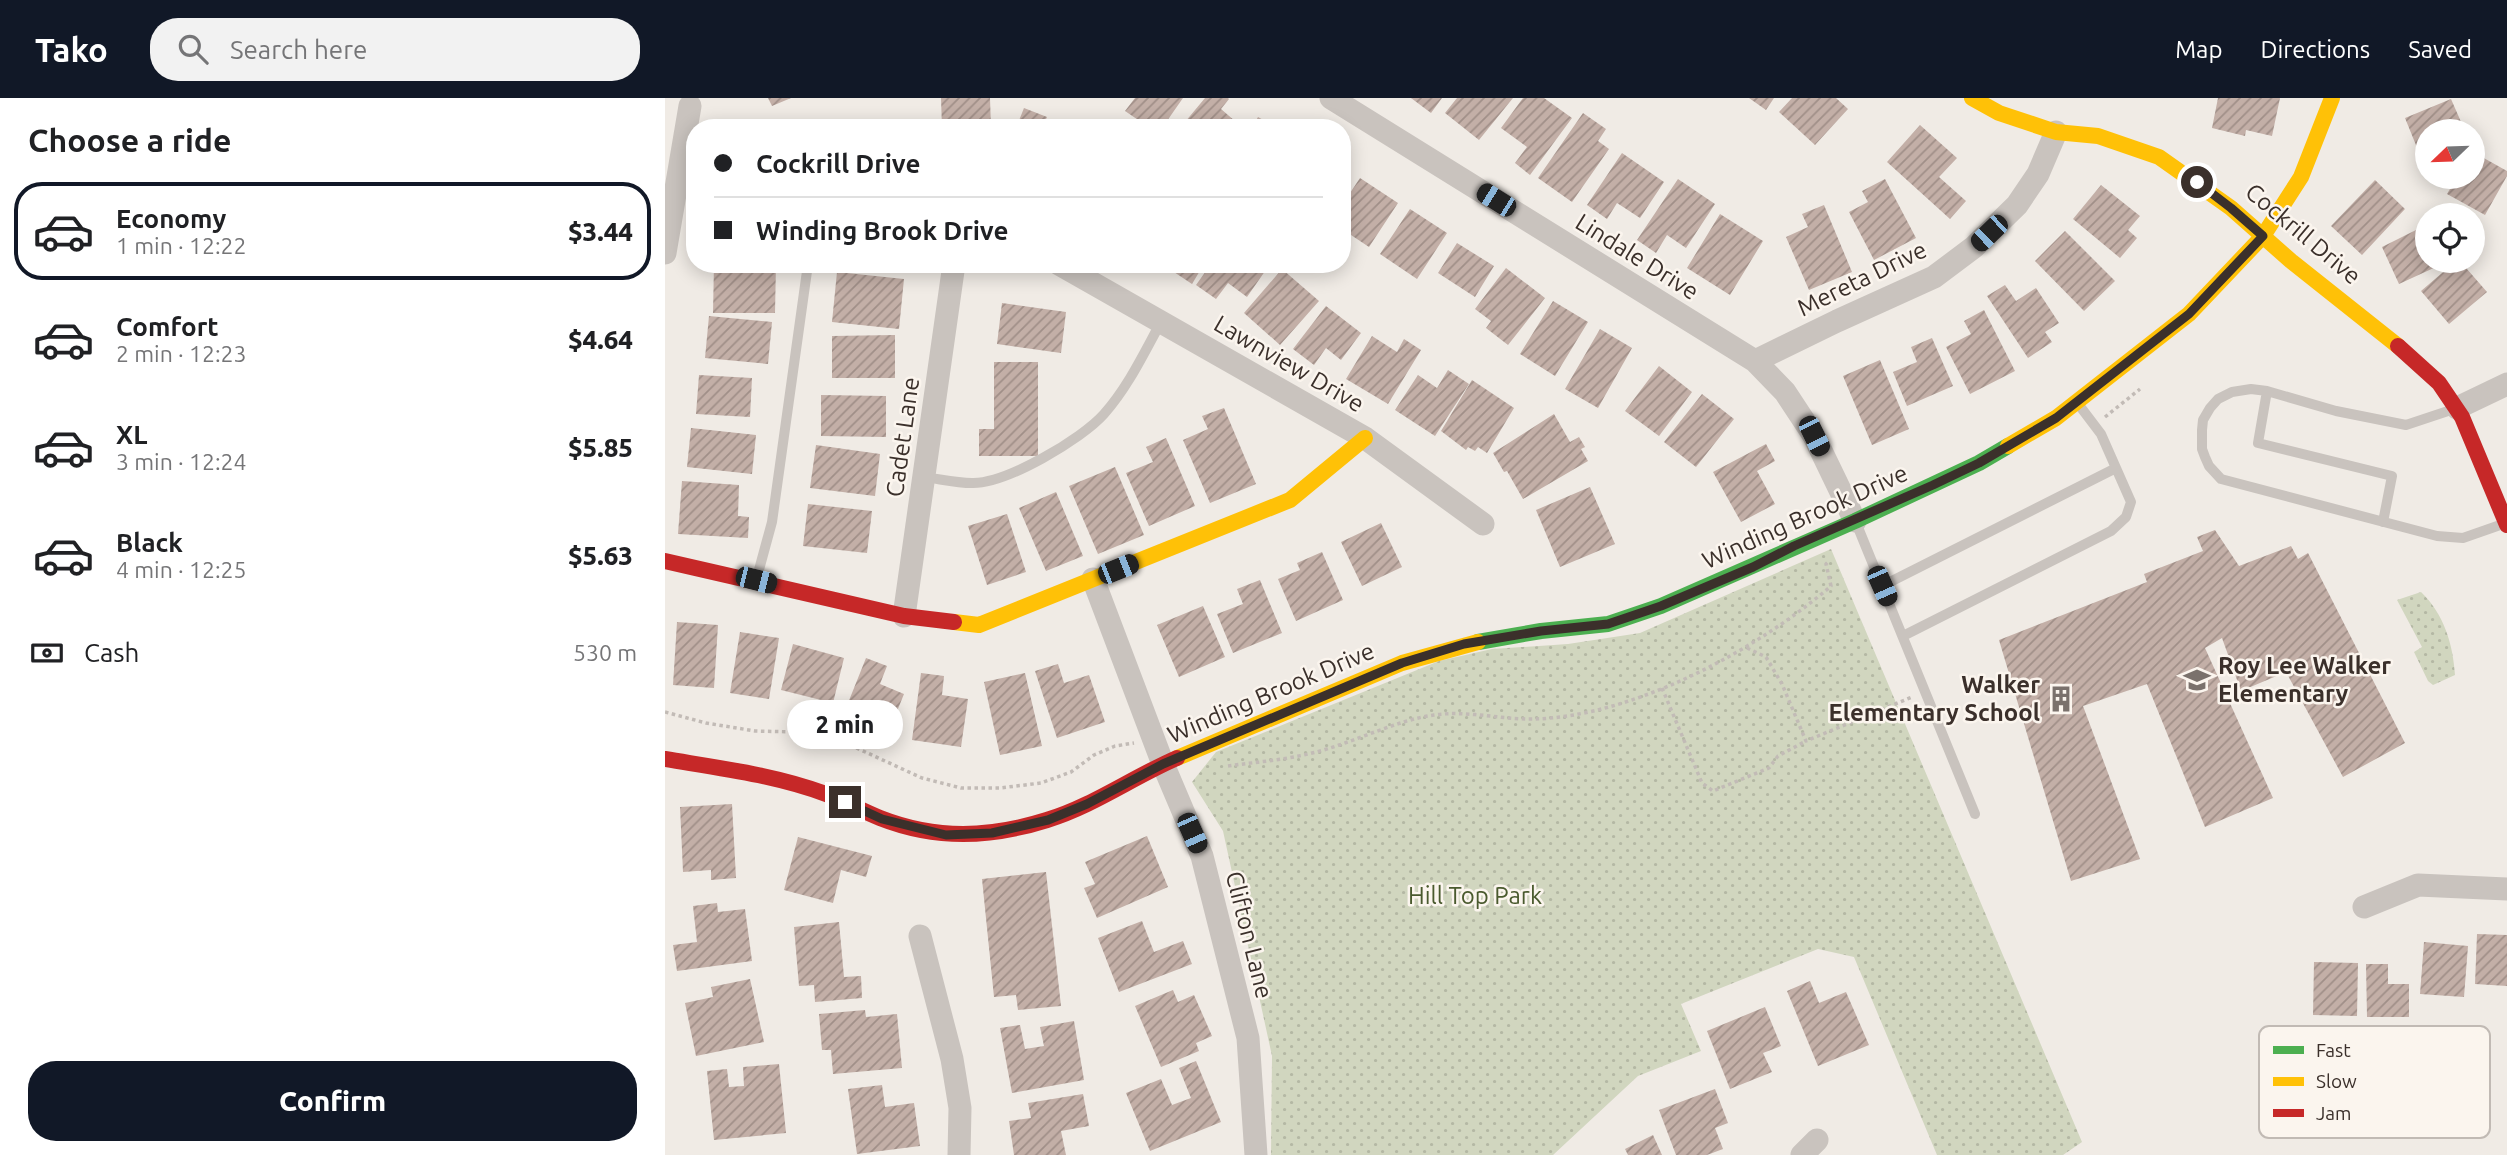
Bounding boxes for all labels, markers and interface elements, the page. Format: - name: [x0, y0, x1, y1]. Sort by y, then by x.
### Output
- search box: [150, 18, 640, 81]
- icon: search: [174, 30, 212, 68]
- text: Tako: [35, 31, 108, 68]
- text: Search here: [230, 35, 367, 64]
- text: Map: [2175, 36, 2222, 63]
- text: Directions: [2260, 36, 2370, 63]
- text: Saved: [2408, 36, 2472, 63]
- north arrow: [2415, 119, 2485, 189]
- map controls: [2415, 119, 2485, 273]
- text: Choose a ride: [28, 122, 231, 158]
- text: Cockrill Drive: [756, 149, 920, 178]
- route start: [2181, 166, 2213, 198]
- street label: Cockrill Drive: [2240, 178, 2366, 290]
- car: [1473, 180, 1520, 220]
- icon: car: [32, 200, 95, 263]
- button: locate: [2415, 203, 2485, 273]
- text: Economy: [116, 204, 226, 233]
- street label: Lindale Drive: [1571, 208, 1704, 305]
- car: [1967, 211, 2012, 255]
- text: Winding Brook Drive: [756, 216, 1008, 245]
- text: $3.44: [568, 217, 633, 246]
- text: 1 min · 12:22: [116, 233, 247, 258]
- street label: Mereta Drive: [1793, 236, 1931, 321]
- icon: car: [32, 308, 95, 371]
- street label: Lawnview Drive: [1210, 310, 1369, 417]
- text: Comfort: [116, 312, 219, 341]
- text: $4.64: [568, 325, 633, 354]
- text: 2 min · 12:23: [116, 341, 247, 366]
- street label: Cadet Lane: [881, 375, 924, 499]
- car: [1796, 413, 1833, 459]
- icon: car: [32, 416, 95, 479]
- text: XL: [116, 420, 147, 449]
- text: $5.85: [568, 433, 633, 462]
- text: 3 min · 12:24: [116, 449, 247, 474]
- street label: Winding Brook Drive: [1698, 459, 1912, 574]
- icon: car: [32, 524, 95, 587]
- text: Black: [116, 528, 183, 557]
- text: $5.63: [568, 541, 633, 570]
- car: [1095, 551, 1142, 587]
- text: 4 min · 12:25: [116, 557, 247, 582]
- car: [1864, 563, 1901, 609]
- car: [734, 565, 779, 595]
- icon: cash: [28, 634, 66, 672]
- street label: Winding Brook Drive: [1163, 637, 1378, 748]
- text: Cash: [84, 638, 139, 667]
- text: 530 m: [573, 640, 637, 665]
- place label: Roy Lee Walker Elementary: [2218, 652, 2391, 707]
- school or university icon: Roy Lee Walker Elementary: [2182, 665, 2212, 695]
- place label: Walker Elementary School: [1828, 671, 2040, 726]
- building icon: Walker Elementary School: [2046, 684, 2076, 714]
- callout: 2 min: [787, 700, 903, 750]
- text: 2 min: [816, 712, 874, 737]
- route end: [829, 786, 861, 818]
- car: [1174, 810, 1211, 856]
- street label: Clifton Lane: [1221, 868, 1278, 1001]
- park label: Hill Top Park: [1408, 882, 1542, 909]
- legend: [2259, 1026, 2490, 1138]
- text: Fast: [2316, 1039, 2351, 1061]
- button: Confirm: [28, 1061, 637, 1141]
- text: Slow: [2316, 1070, 2357, 1092]
- text: Jam: [2316, 1102, 2352, 1124]

